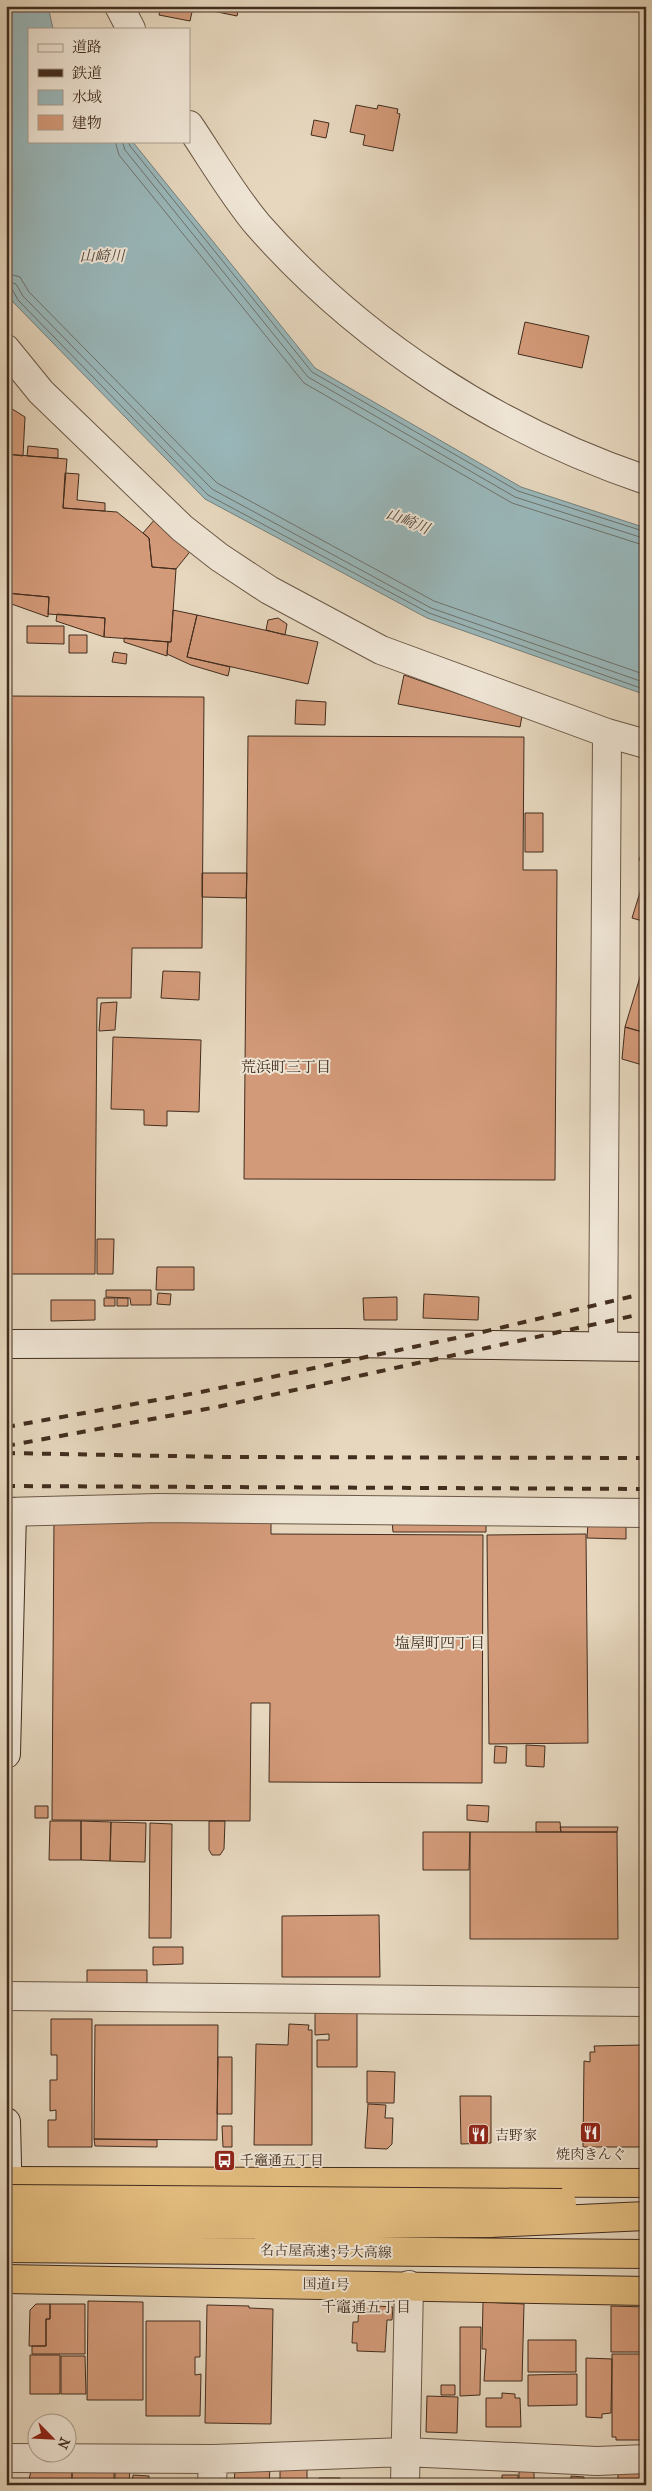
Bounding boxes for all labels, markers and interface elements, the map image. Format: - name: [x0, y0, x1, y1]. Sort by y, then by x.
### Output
- legend: [28, 28, 190, 142]
- text: 道路: [72, 38, 102, 56]
- text: 鉄道: [72, 64, 102, 82]
- text: 水域: [72, 88, 102, 106]
- text: 建物: [72, 114, 102, 132]
- water label: 山崎川: [79, 247, 126, 265]
- water label: 山崎川: [384, 504, 434, 539]
- district label: 荒浜町三丁目: [241, 1058, 331, 1076]
- district label: 塩屋町四丁目: [395, 1634, 485, 1652]
- restaurant icon: 焼肉きんぐ: [579, 2120, 603, 2144]
- restaurant icon: 吉野家: [467, 2123, 491, 2147]
- place label: 吉野家: [495, 2127, 537, 2144]
- place label: 焼肉きんぐ: [556, 2146, 626, 2163]
- bus stop icon: 千竈通五丁目: [212, 2148, 236, 2172]
- place label: 千竈通五丁目: [240, 2152, 324, 2169]
- street label: 名古屋高速3号大高線: [260, 2242, 392, 2261]
- street label: 国道1号: [302, 2276, 350, 2293]
- district label: 千竈通五丁目: [321, 2298, 411, 2316]
- north arrow: [28, 2414, 78, 2464]
- text: N: [53, 2435, 73, 2452]

